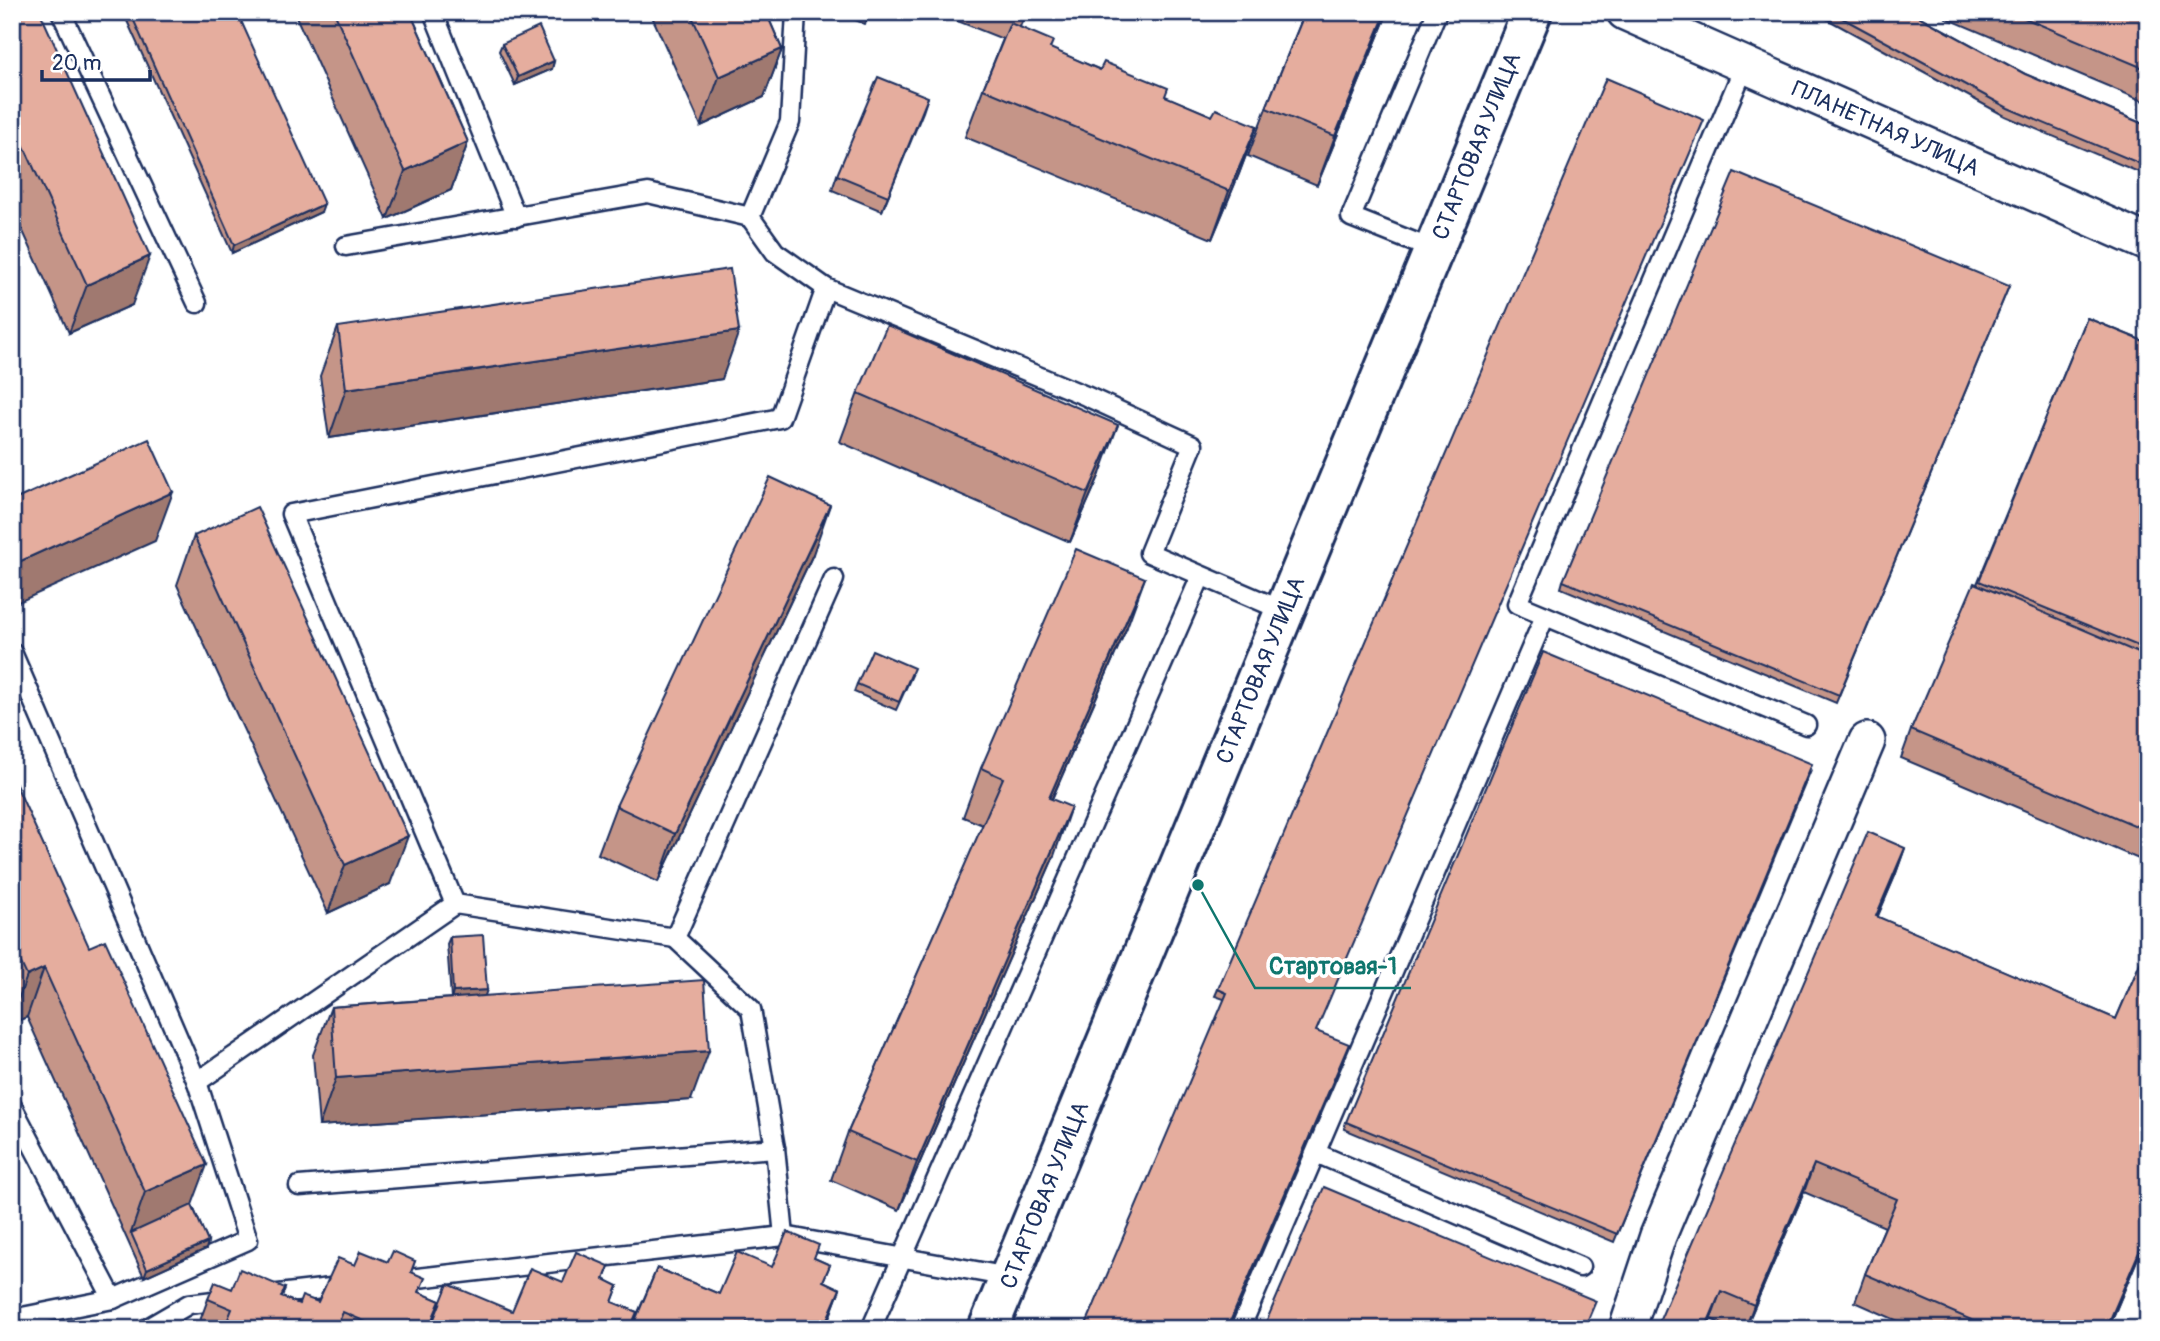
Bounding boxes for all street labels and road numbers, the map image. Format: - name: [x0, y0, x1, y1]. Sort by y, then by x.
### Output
- street label: СТАРТОВАЯ УЛИЦА: [1426, 48, 1527, 244]
- street label: ПЛАНЕТНАЯ УЛИЦА: [1788, 74, 1984, 183]
- street label: СТАРТОВАЯ УЛИЦА: [1210, 572, 1311, 768]
- street label: СТАРТОВАЯ УЛИЦА: [994, 1097, 1095, 1293]

